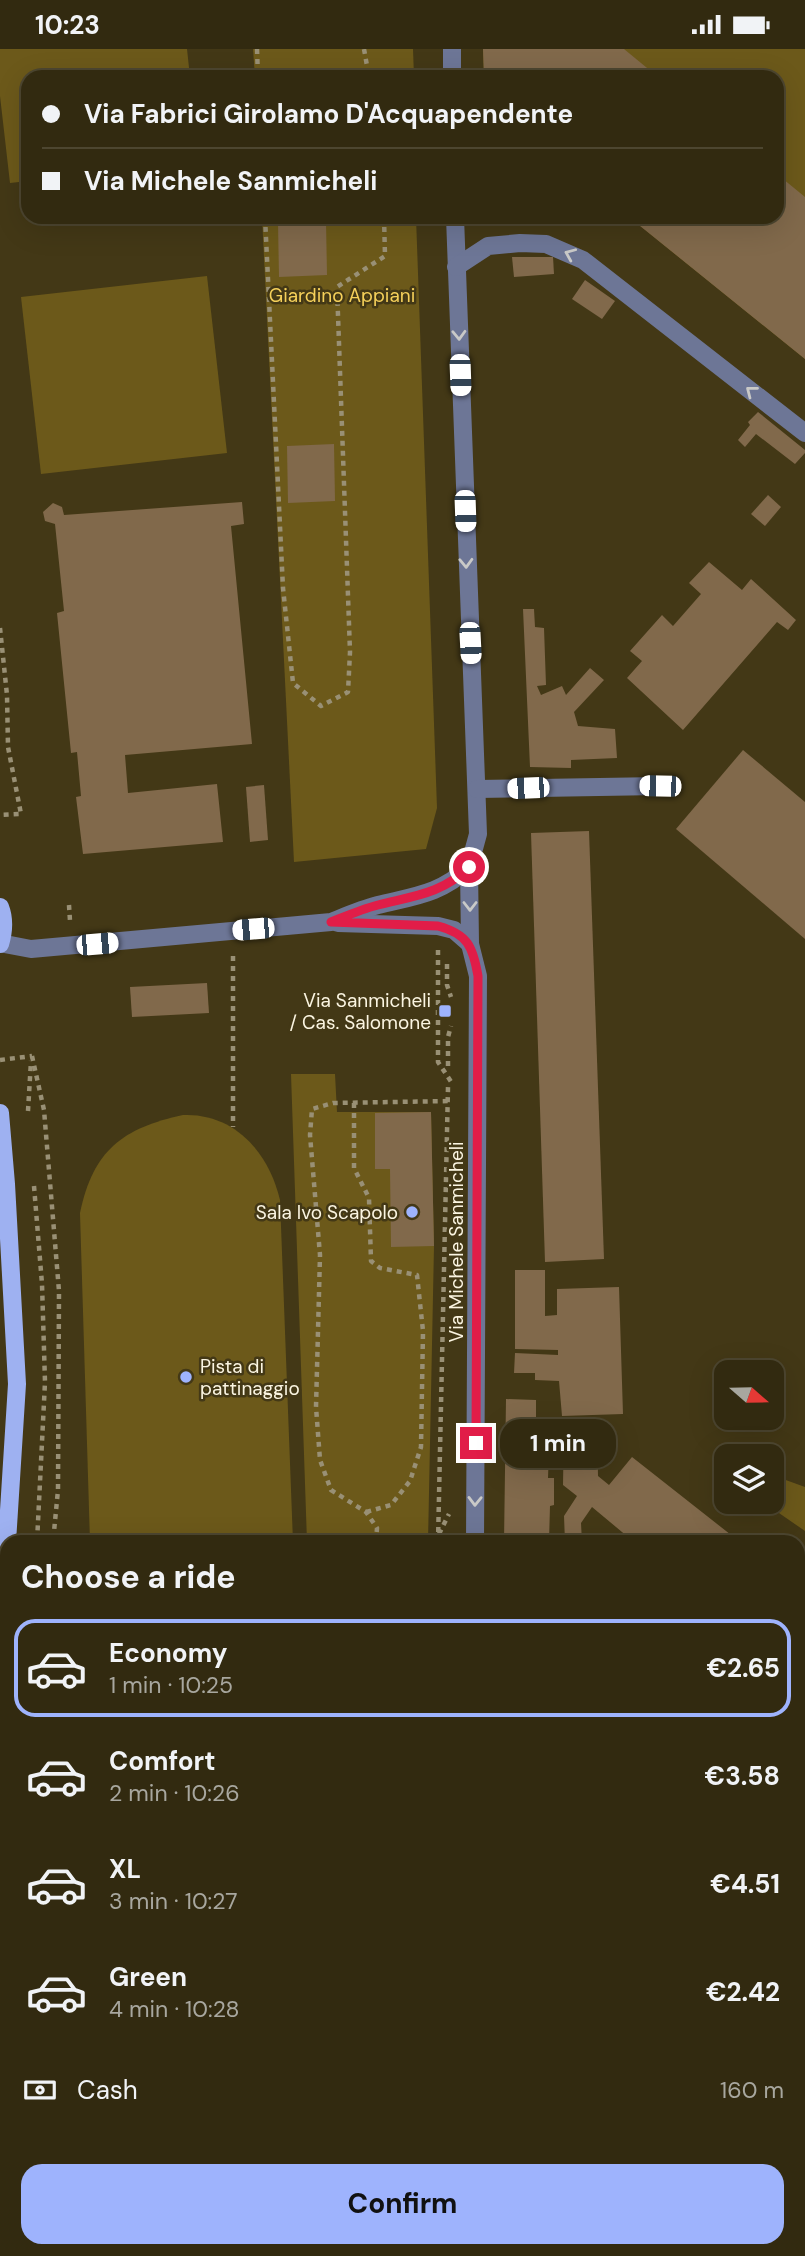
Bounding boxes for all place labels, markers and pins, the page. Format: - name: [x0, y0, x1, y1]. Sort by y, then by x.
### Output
- place label: Via Sanmicheli / Cas. Salomone: [289, 988, 431, 1035]
- marker: Via Sanmicheli / Cas. Salomone: [437, 1003, 453, 1019]
- place label: Sala Ivo Scapolo: [256, 1200, 398, 1225]
- marker: Sala Ivo Scapolo: [404, 1204, 420, 1220]
- place label: Pista di pattinaggio: [200, 1354, 300, 1401]
- marker: Pista di pattinaggio: [178, 1369, 194, 1385]

